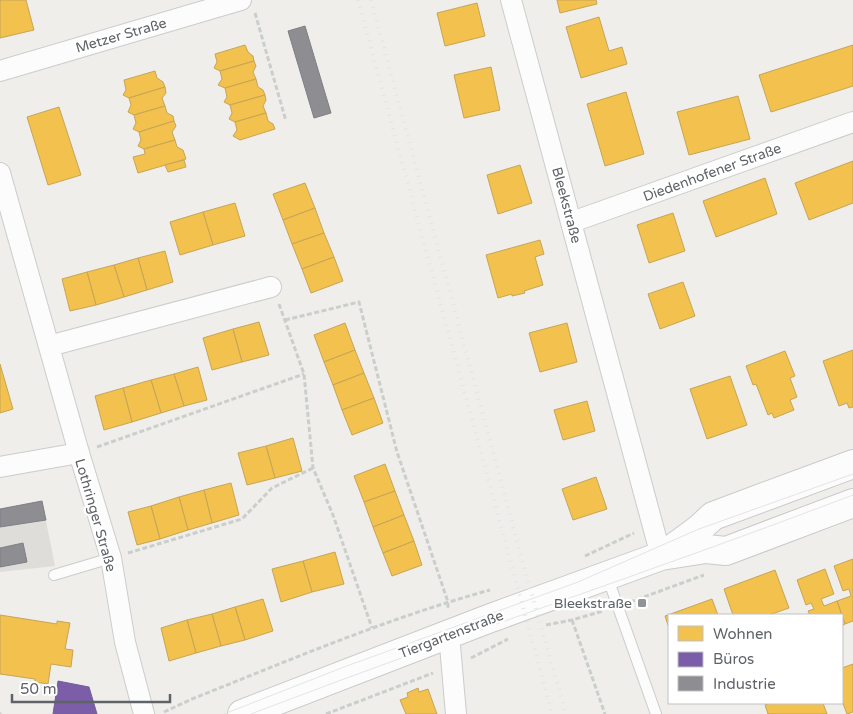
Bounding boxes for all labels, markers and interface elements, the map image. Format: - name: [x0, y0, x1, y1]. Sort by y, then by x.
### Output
- street label: Metzer Straße: [74, 14, 169, 57]
- street label: Diedenhofener Straße: [641, 140, 784, 205]
- street label: Bleekstraße: [548, 165, 585, 245]
- street label: Lothringer Straße: [71, 457, 120, 574]
- place label: Bleekstraße: [554, 595, 632, 612]
- marker: Bleekstraße: [636, 597, 648, 609]
- street label: Tiergartenstraße: [397, 607, 506, 662]
- legend: [668, 614, 843, 704]
- text: Wohnen: [713, 625, 773, 643]
- text: Büros: [713, 650, 754, 668]
- scale bar: [12, 672, 170, 704]
- text: Industrie: [713, 675, 776, 693]
- text: 50 m: [20, 680, 57, 698]

